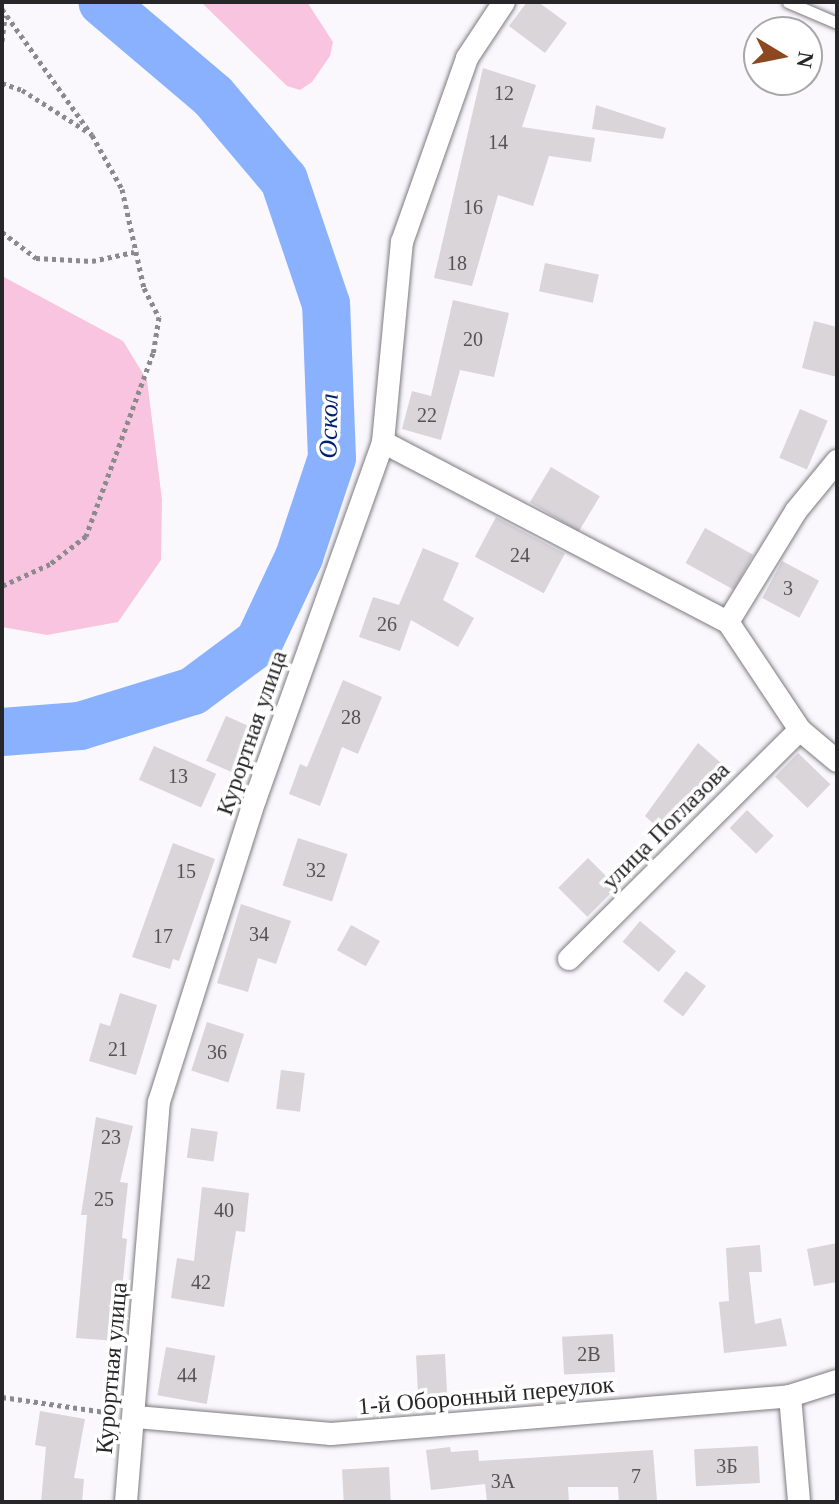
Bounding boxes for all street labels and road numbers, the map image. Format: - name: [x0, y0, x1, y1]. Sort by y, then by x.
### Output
- street label: Курортная улица: [210, 647, 294, 819]
- street label: улица Поглазова: [596, 756, 736, 896]
- street label: Курортная улица: [90, 1281, 134, 1455]
- street label: 1-й Оборонный переулок: [357, 1370, 615, 1422]

